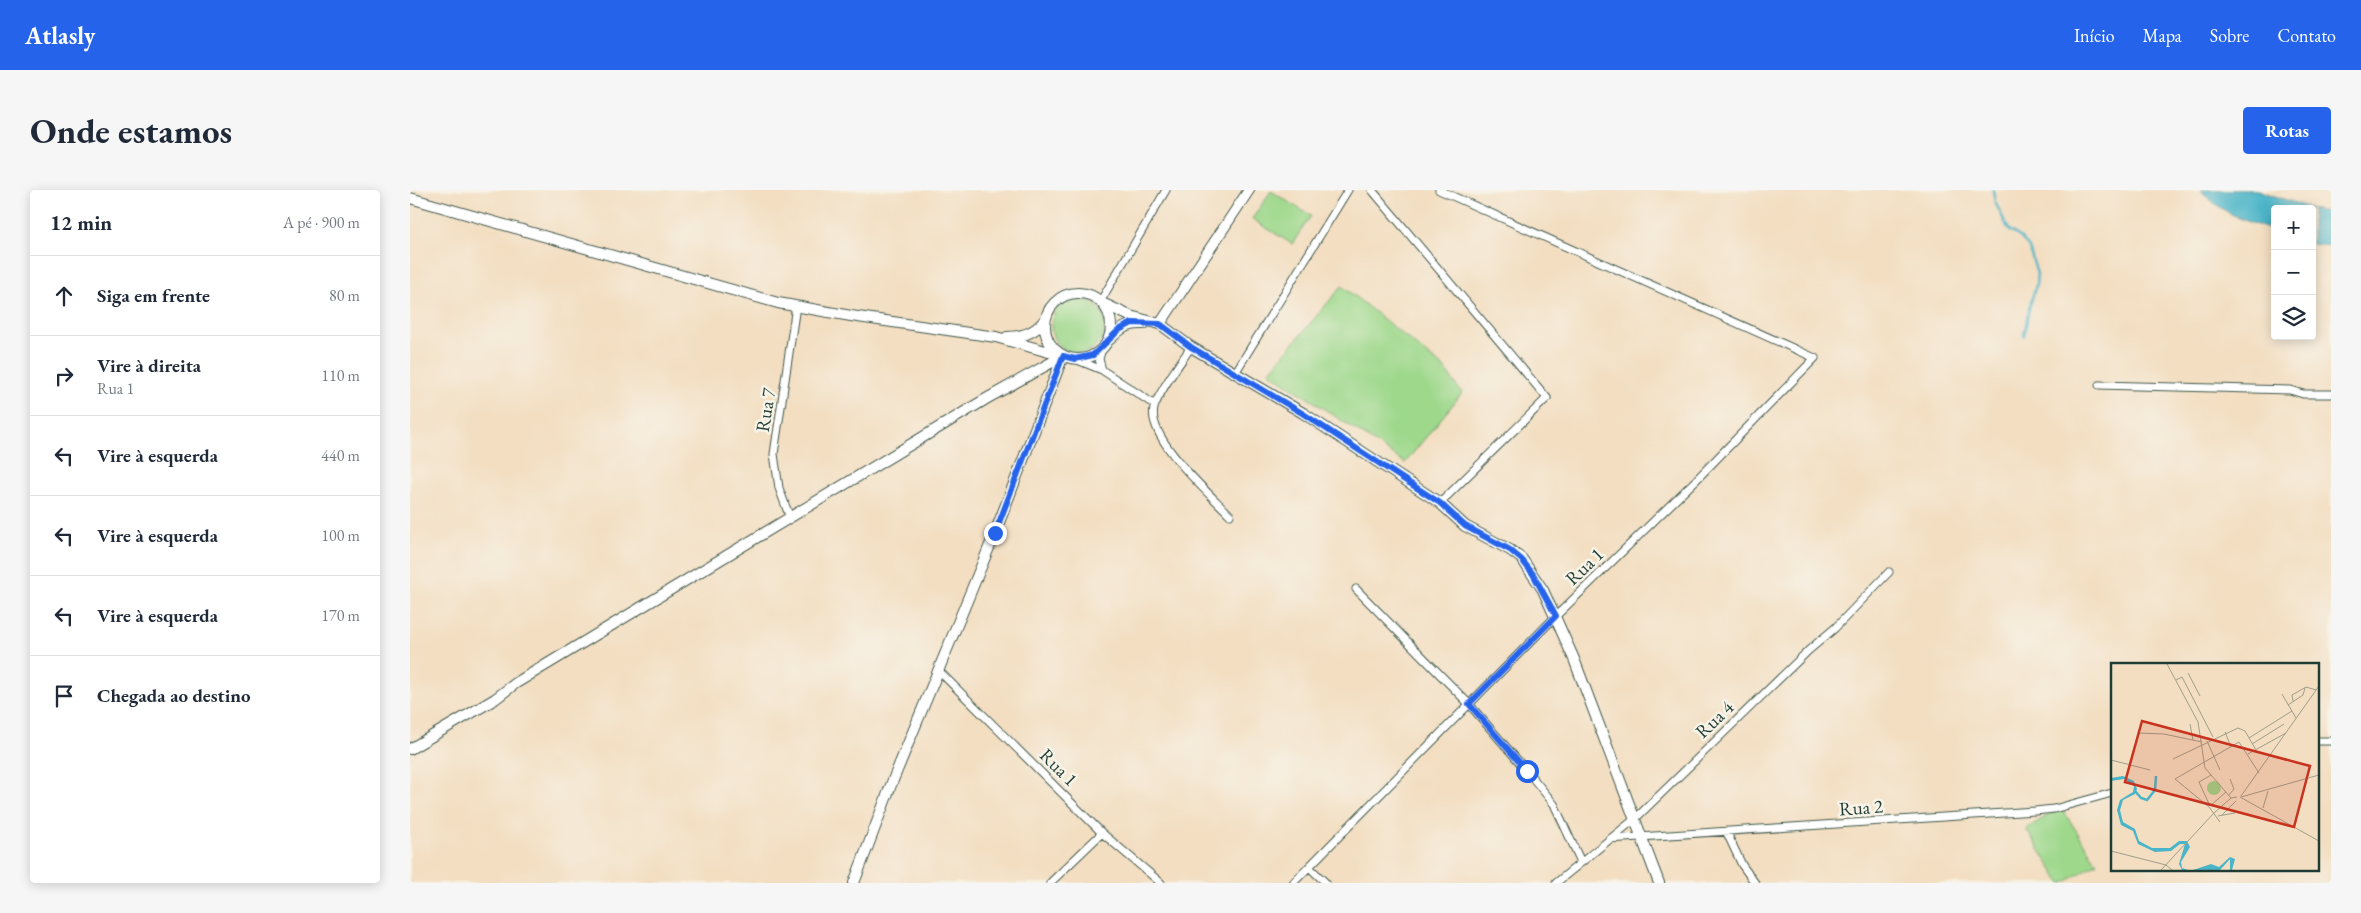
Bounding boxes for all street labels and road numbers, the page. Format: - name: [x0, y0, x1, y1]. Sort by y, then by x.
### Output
- street label: Rua 7: [750, 385, 781, 434]
- street label: Rua 1: [1560, 542, 1609, 591]
- street label: Rua 4: [1690, 694, 1740, 744]
- street label: Rua 1: [1034, 743, 1083, 792]
- street label: Rua 2: [1838, 793, 1884, 822]

